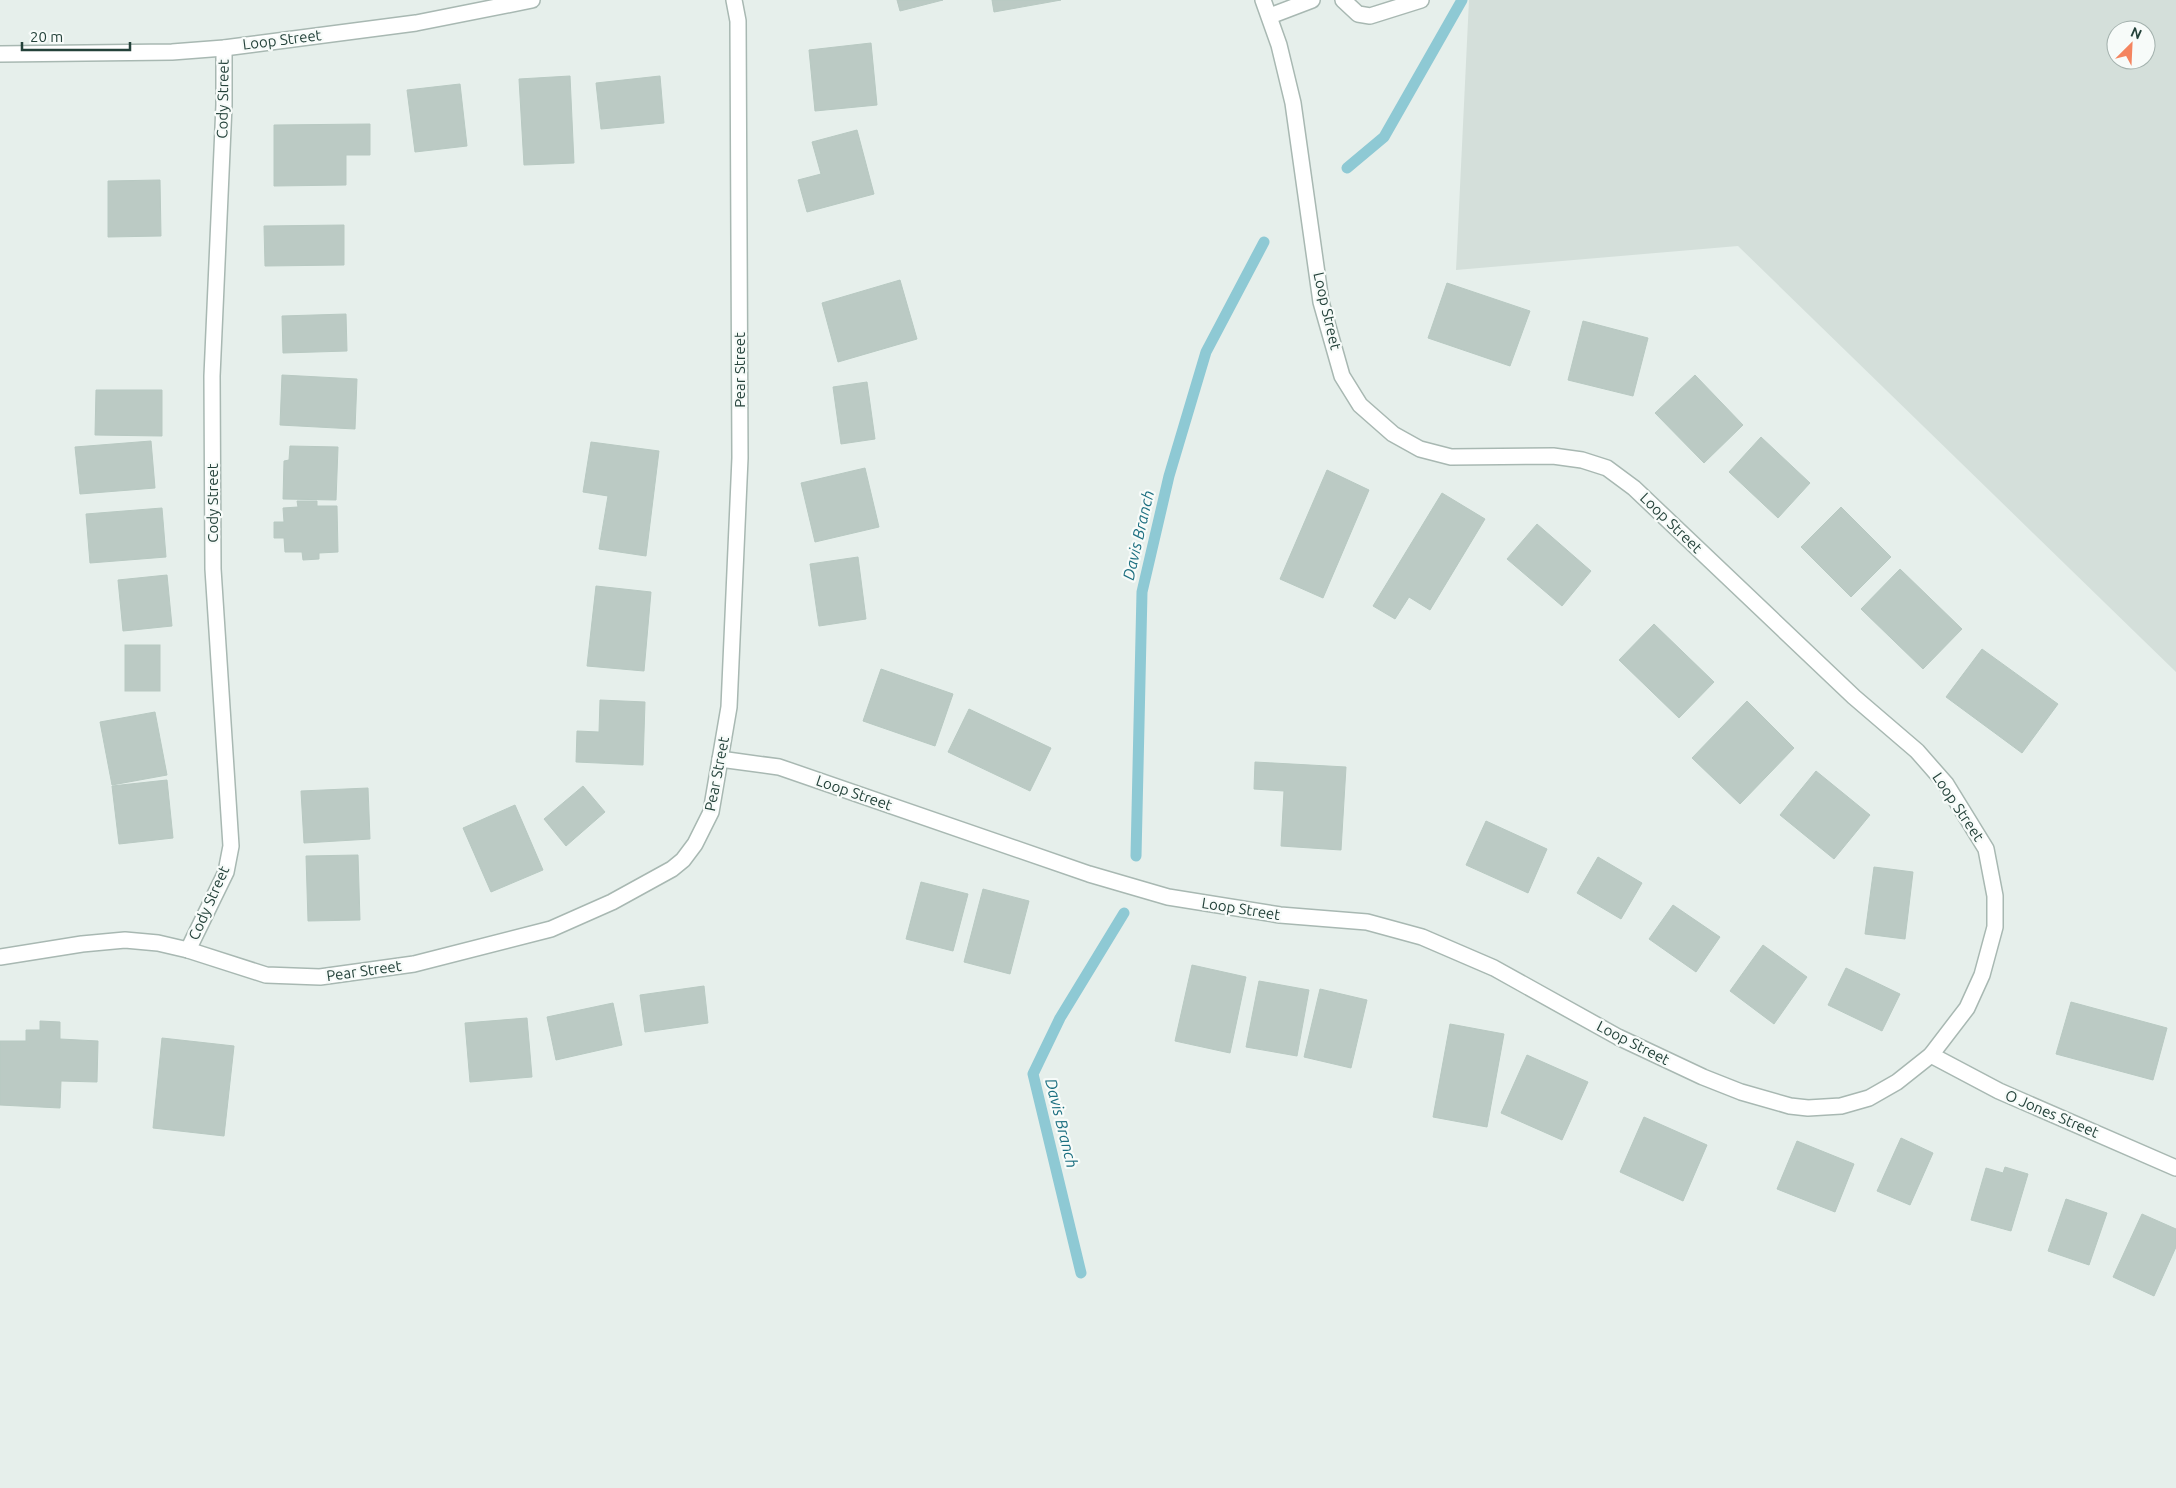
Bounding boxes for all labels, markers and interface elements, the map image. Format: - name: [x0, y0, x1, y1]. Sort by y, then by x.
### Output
- scale bar: [22, 20, 130, 52]
- north arrow: [2106, 20, 2156, 70]
- text: N: [2128, 24, 2144, 43]
- street label: Loop Street: [242, 26, 322, 53]
- text: 20 m: [30, 28, 63, 45]
- street label: Cody Street: [213, 59, 232, 139]
- street label: Loop Street: [1310, 270, 1345, 352]
- street label: Pear Street: [731, 332, 748, 408]
- street label: Cody Street: [204, 463, 221, 543]
- water label: Davis Branch: [1119, 488, 1157, 582]
- street label: Loop Street: [1637, 489, 1706, 556]
- street label: Pear Street: [701, 735, 732, 813]
- street label: Loop Street: [1929, 769, 1988, 844]
- street label: Loop Street: [814, 772, 895, 814]
- street label: Cody Street: [185, 863, 232, 942]
- street label: Loop Street: [1201, 894, 1282, 923]
- street label: Pear Street: [325, 957, 403, 984]
- street label: Loop Street: [1594, 1017, 1672, 1068]
- water label: Davis Branch: [1042, 1076, 1082, 1170]
- street label: O Jones Street: [2003, 1086, 2102, 1141]

